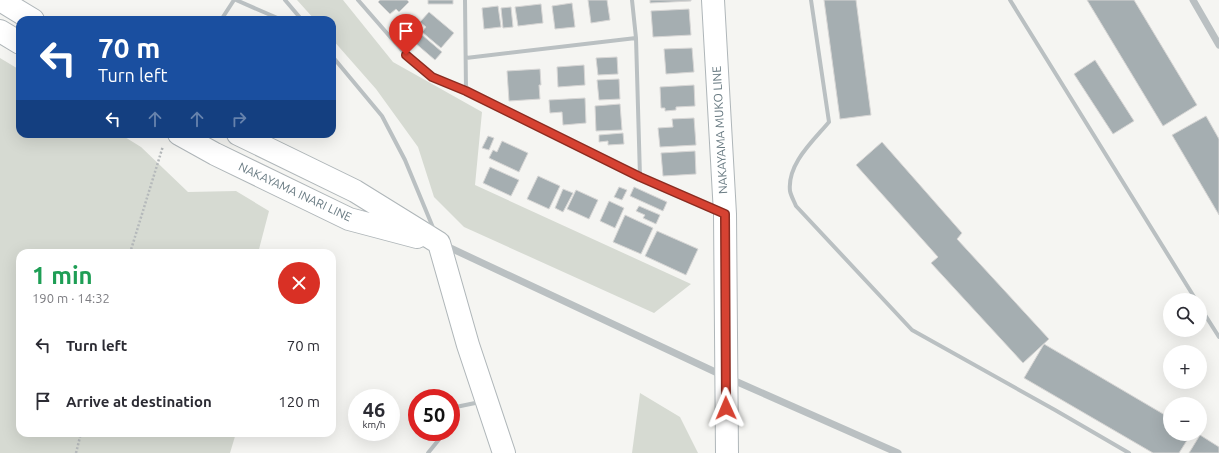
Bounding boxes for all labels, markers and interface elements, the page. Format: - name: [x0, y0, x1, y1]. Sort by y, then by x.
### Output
- pin: [389, 14, 423, 55]
- icon: arrive: [395, 20, 417, 42]
- icon: left: [32, 32, 84, 84]
- text: 70 m: [98, 32, 160, 63]
- text: Turn left: [98, 65, 168, 85]
- street label: NAKAYAMA MUKO LINE: [710, 65, 729, 194]
- icon: left: [102, 108, 124, 130]
- icon: ahead: [144, 108, 166, 130]
- icon: ahead: [186, 108, 208, 130]
- icon: right: [228, 108, 250, 130]
- street label: NAKAYAMA INARI LINE: [237, 160, 354, 224]
- text: 1 min: [32, 262, 93, 289]
- button: close: [278, 262, 320, 304]
- text: 190 m · 14:32: [32, 291, 110, 305]
- map controls: [1163, 293, 1207, 441]
- button: search: [1163, 293, 1207, 337]
- icon: left: [32, 334, 54, 356]
- text: Turn left: [66, 337, 127, 354]
- text: 70 m: [287, 337, 320, 354]
- button: +: [1163, 345, 1207, 389]
- position arrow: [705, 387, 747, 429]
- speed limit sign: 50: [408, 389, 460, 441]
- icon: arrive: [32, 390, 54, 412]
- text: Arrive at destination: [66, 393, 212, 410]
- text: 120 m: [278, 393, 320, 410]
- button: −: [1163, 397, 1207, 441]
- text: 46: [363, 398, 385, 421]
- text: km/h: [362, 419, 386, 430]

